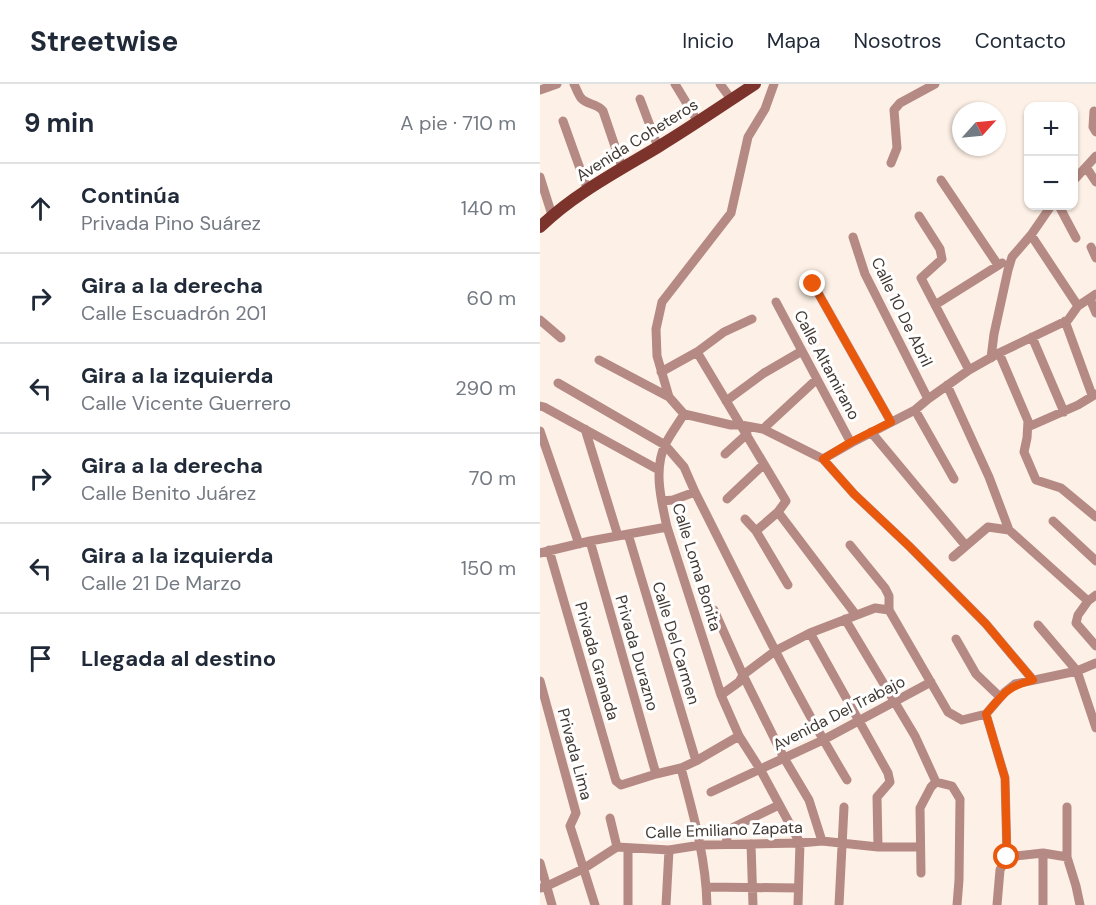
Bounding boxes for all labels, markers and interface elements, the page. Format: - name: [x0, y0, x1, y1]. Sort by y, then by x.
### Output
- text: Streetwise: [30, 23, 178, 60]
- text: Inicio: [682, 27, 734, 55]
- text: Mapa: [767, 27, 821, 55]
- text: Nosotros: [854, 27, 942, 55]
- text: Contacto: [975, 27, 1066, 55]
- street label: Avenida Coheteros: [572, 94, 702, 186]
- north arrow: [952, 102, 1006, 156]
- map controls: [1024, 102, 1078, 210]
- button: +: [1024, 102, 1078, 156]
- text: 9 min: [24, 106, 94, 140]
- text: A pie · 710 m: [400, 110, 516, 136]
- button: −: [1024, 156, 1078, 210]
- text: Continúa: [81, 181, 180, 210]
- icon: ahead: [24, 192, 57, 225]
- text: 140 m: [461, 195, 516, 221]
- text: Privada Pino Suárez: [81, 210, 261, 236]
- street label: Calle 10 De Abril: [866, 254, 938, 370]
- route end: [799, 270, 825, 296]
- text: Gira a la derecha: [81, 271, 263, 300]
- icon: right: [24, 282, 57, 315]
- text: 60 m: [467, 285, 516, 311]
- text: Calle Escuadrón 201: [81, 300, 266, 326]
- street label: Calle Altamirano: [789, 307, 865, 423]
- text: Gira a la izquierda: [81, 361, 273, 390]
- icon: left: [24, 372, 57, 405]
- text: 290 m: [455, 375, 516, 401]
- text: Calle Vicente Guerrero: [81, 390, 291, 416]
- text: Gira a la derecha: [81, 451, 263, 480]
- icon: right: [24, 462, 57, 495]
- text: 70 m: [469, 465, 516, 491]
- text: Calle Benito Juárez: [81, 480, 256, 506]
- street label: Calle Loma Bonita: [668, 501, 726, 633]
- text: Gira a la izquierda: [81, 541, 273, 570]
- icon: left: [24, 552, 57, 585]
- text: 150 m: [461, 555, 516, 581]
- text: Calle 21 De Marzo: [81, 570, 241, 596]
- street label: Calle Del Carmen: [647, 579, 705, 707]
- street label: Privada Durazno: [610, 593, 664, 713]
- street label: Privada Granada: [570, 599, 624, 723]
- icon: arrive: [24, 642, 57, 675]
- text: Llegada al destino: [81, 644, 276, 673]
- street label: Avenida Del Trabajo: [769, 671, 909, 755]
- street label: Privada Lima: [553, 706, 597, 802]
- street label: Calle Emiliano Zapata: [645, 817, 803, 843]
- route start: [993, 843, 1019, 869]

